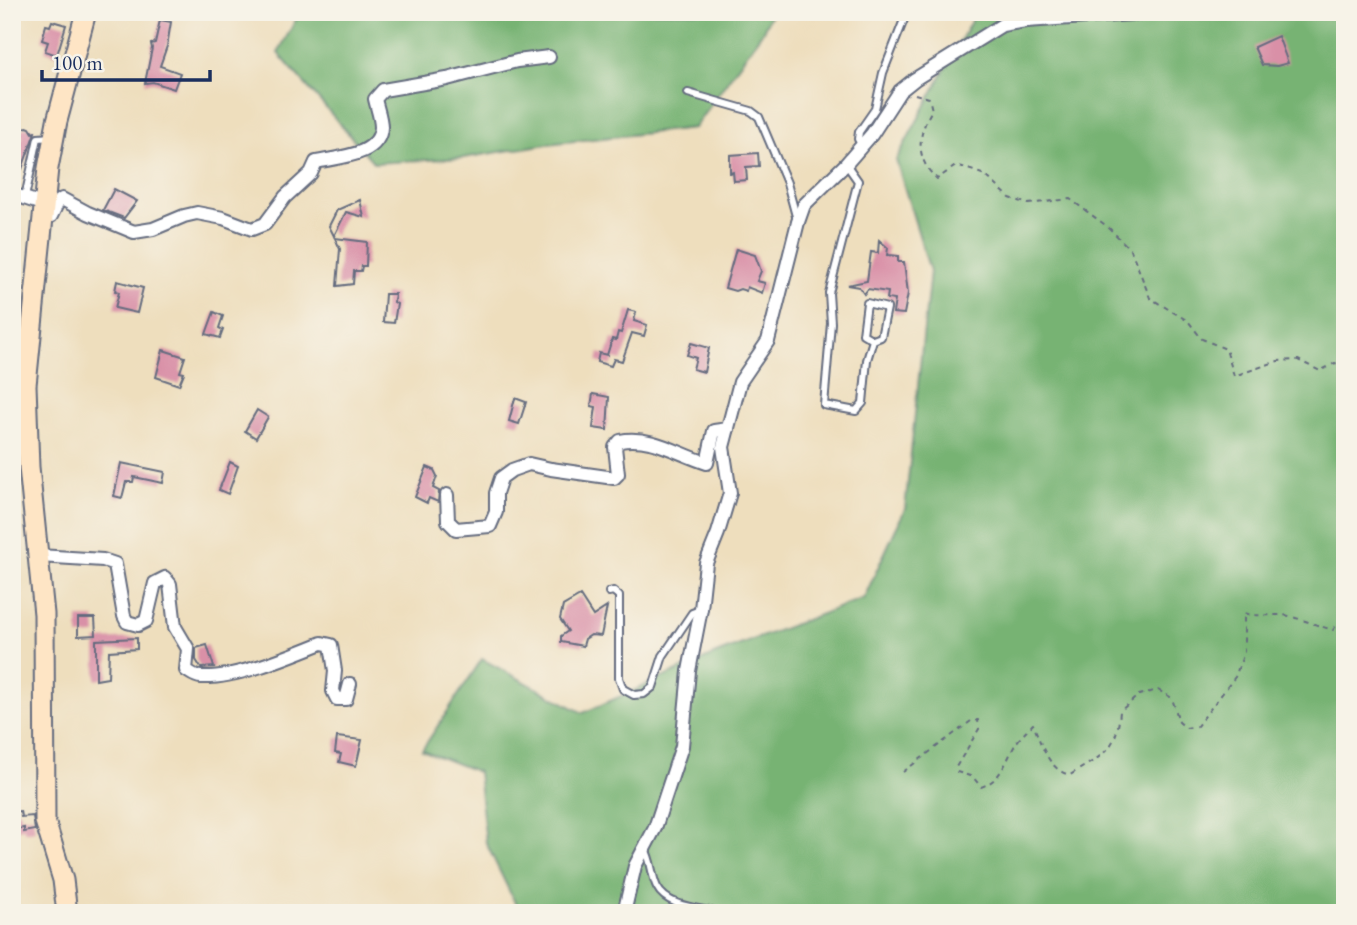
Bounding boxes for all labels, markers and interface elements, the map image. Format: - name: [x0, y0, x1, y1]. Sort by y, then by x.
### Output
- scale bar: [42, 38, 210, 82]
- text: 100 m: [52, 49, 103, 76]

